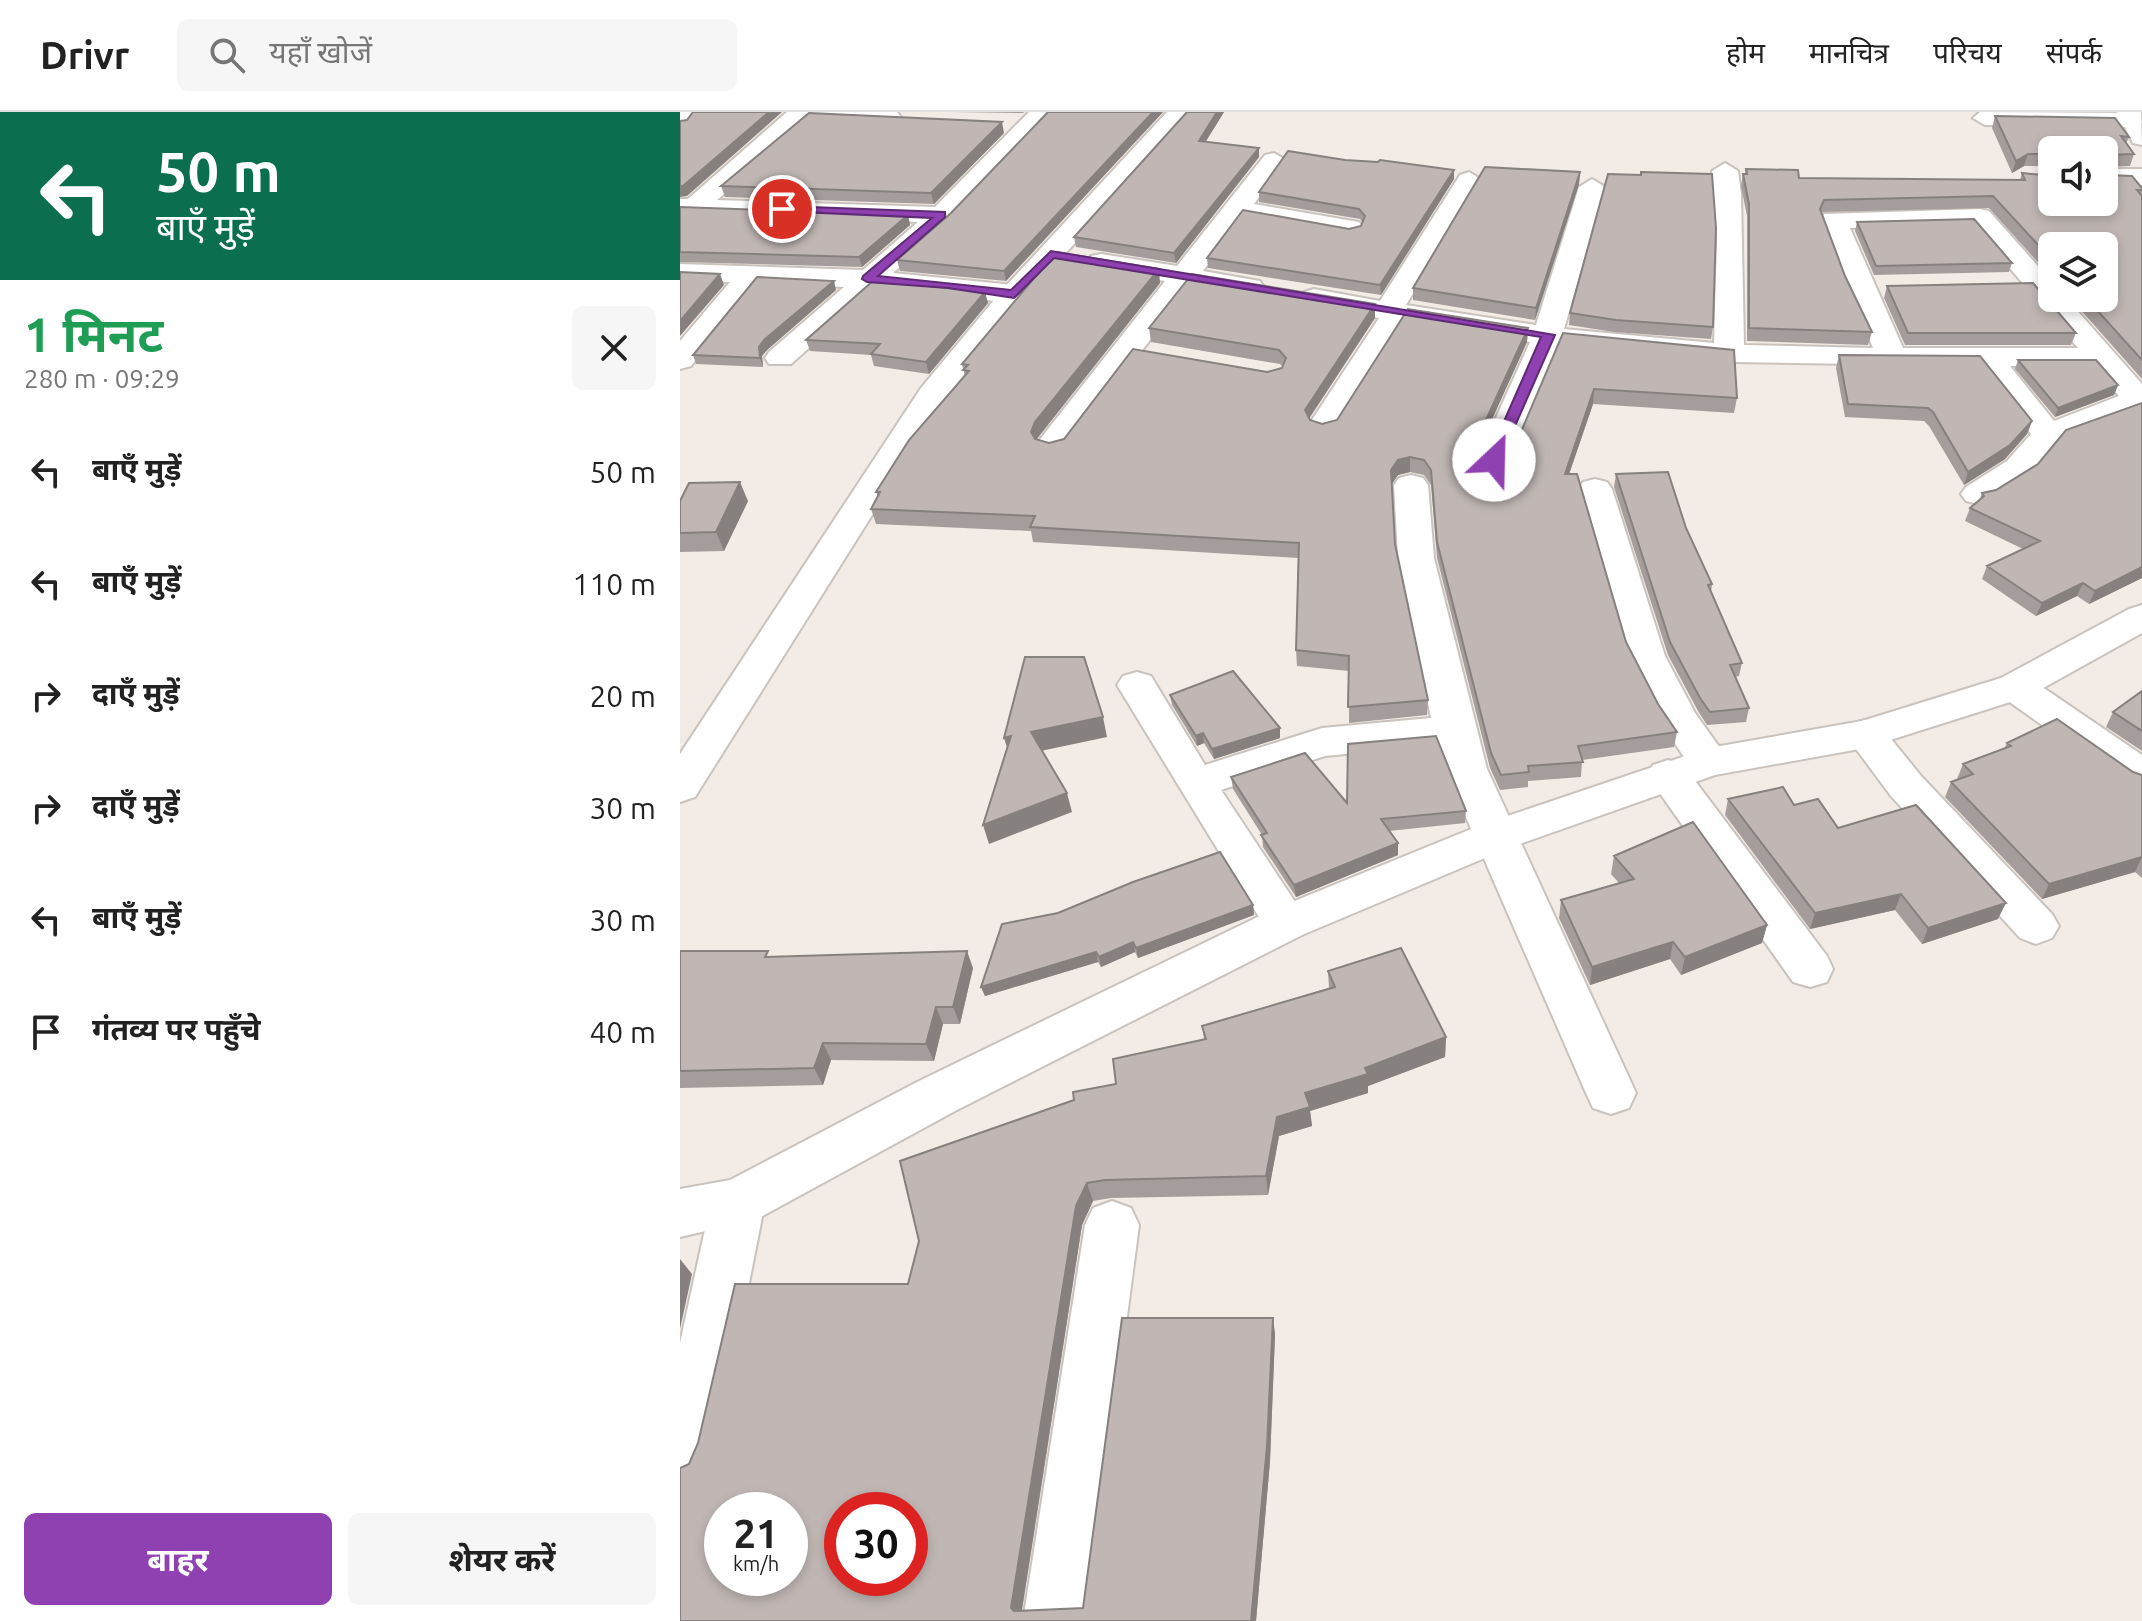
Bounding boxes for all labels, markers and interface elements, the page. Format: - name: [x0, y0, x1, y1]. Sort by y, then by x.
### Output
- search box: [177, 19, 737, 91]
- icon: search: [205, 33, 249, 77]
- text: Drivr: [40, 34, 129, 76]
- text: यहाँ खोजें: [269, 35, 372, 69]
- text: होम: [1726, 37, 1765, 68]
- text: मानचित्र: [1809, 37, 1889, 68]
- text: परिचय: [1933, 37, 2002, 68]
- text: संपर्क: [2046, 37, 2102, 68]
- map controls: [2038, 136, 2118, 312]
- button: sound: [2038, 136, 2118, 216]
- text: 50 m: [156, 140, 281, 203]
- icon: left: [24, 144, 128, 248]
- pin: [748, 175, 816, 243]
- icon: arrive: [760, 187, 804, 231]
- text: बाएँ मुड़ें: [156, 206, 255, 247]
- button: layers: [2038, 232, 2118, 312]
- button: close: [572, 306, 656, 390]
- text: 1 मिनट: [24, 307, 163, 361]
- text: 280 m · 09:29: [24, 364, 180, 393]
- position arrow: [1452, 418, 1536, 502]
- icon: left: [24, 450, 68, 494]
- text: बाएँ मुड़ें: [92, 452, 181, 486]
- text: 50 m: [589, 455, 656, 489]
- icon: left: [24, 562, 68, 606]
- text: बाएँ मुड़ें: [92, 564, 181, 598]
- text: 110 m: [572, 567, 656, 601]
- icon: right: [24, 674, 68, 718]
- text: दाएँ मुड़ें: [92, 676, 180, 710]
- text: 20 m: [589, 679, 656, 713]
- icon: right: [24, 786, 68, 830]
- text: दाएँ मुड़ें: [92, 788, 180, 822]
- text: 30 m: [589, 791, 656, 825]
- icon: left: [24, 898, 68, 942]
- text: बाएँ मुड़ें: [92, 900, 181, 934]
- text: 30 m: [589, 903, 656, 937]
- icon: arrive: [24, 1010, 68, 1054]
- text: गंतव्य पर पहुँचे: [92, 1012, 260, 1046]
- text: 40 m: [589, 1015, 656, 1049]
- speed limit sign: 30: [824, 1492, 928, 1596]
- text: 21: [733, 1511, 779, 1556]
- button: बाहर: [24, 1513, 332, 1605]
- button: शेयर करें: [348, 1513, 656, 1605]
- text: km/h: [733, 1552, 779, 1575]

